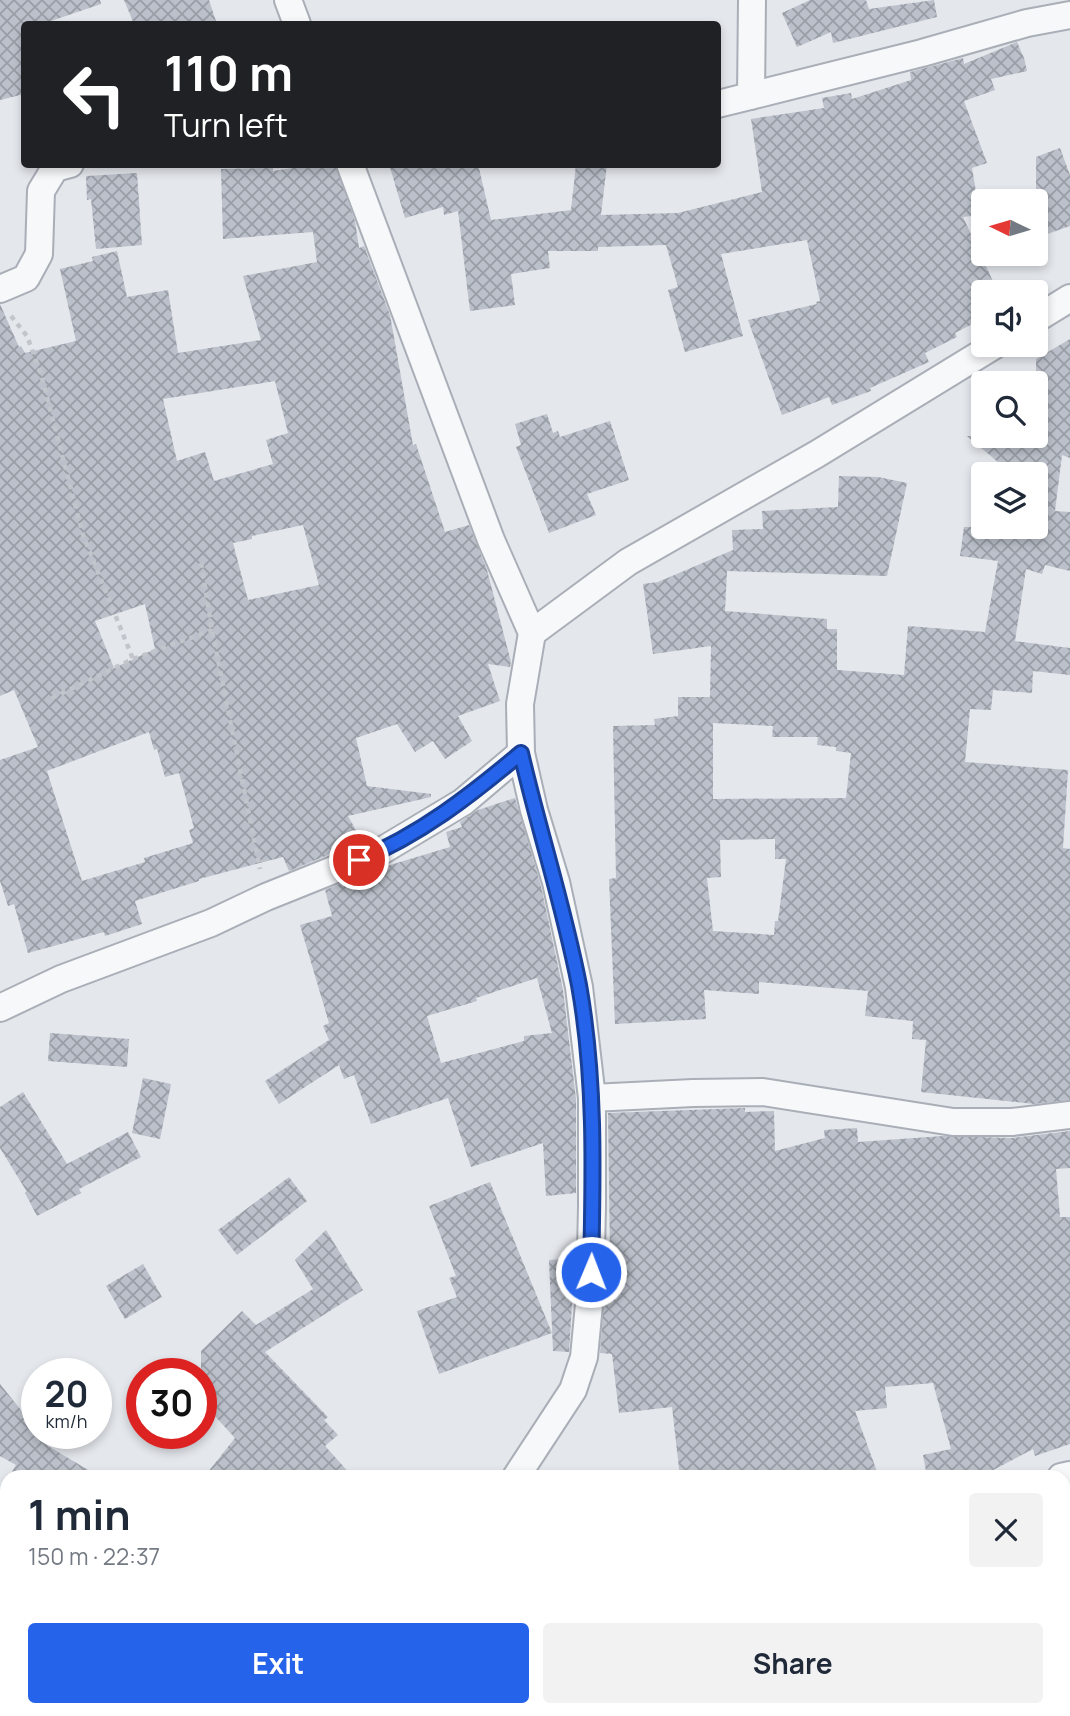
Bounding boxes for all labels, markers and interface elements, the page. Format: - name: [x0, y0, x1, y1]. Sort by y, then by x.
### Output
- text: 110 m: [164, 39, 293, 106]
- icon: left: [49, 49, 140, 140]
- text: Turn left: [164, 103, 288, 147]
- north arrow: [971, 189, 1048, 266]
- map controls: [971, 189, 1048, 539]
- button: sound: [971, 280, 1048, 357]
- button: search: [971, 371, 1048, 448]
- button: layers: [971, 462, 1048, 539]
- pin: [329, 830, 389, 890]
- icon: arrive: [340, 841, 378, 879]
- position arrow: [554, 1235, 628, 1309]
- speed limit sign: 30: [126, 1358, 217, 1449]
- text: 20: [45, 1370, 88, 1418]
- text: km/h: [46, 1409, 87, 1433]
- text: 1 min: [28, 1485, 131, 1543]
- button: close: [969, 1493, 1043, 1567]
- text: 150 m · 22:37: [28, 1540, 160, 1572]
- button: Exit: [28, 1623, 529, 1703]
- button: Share: [543, 1623, 1043, 1703]

